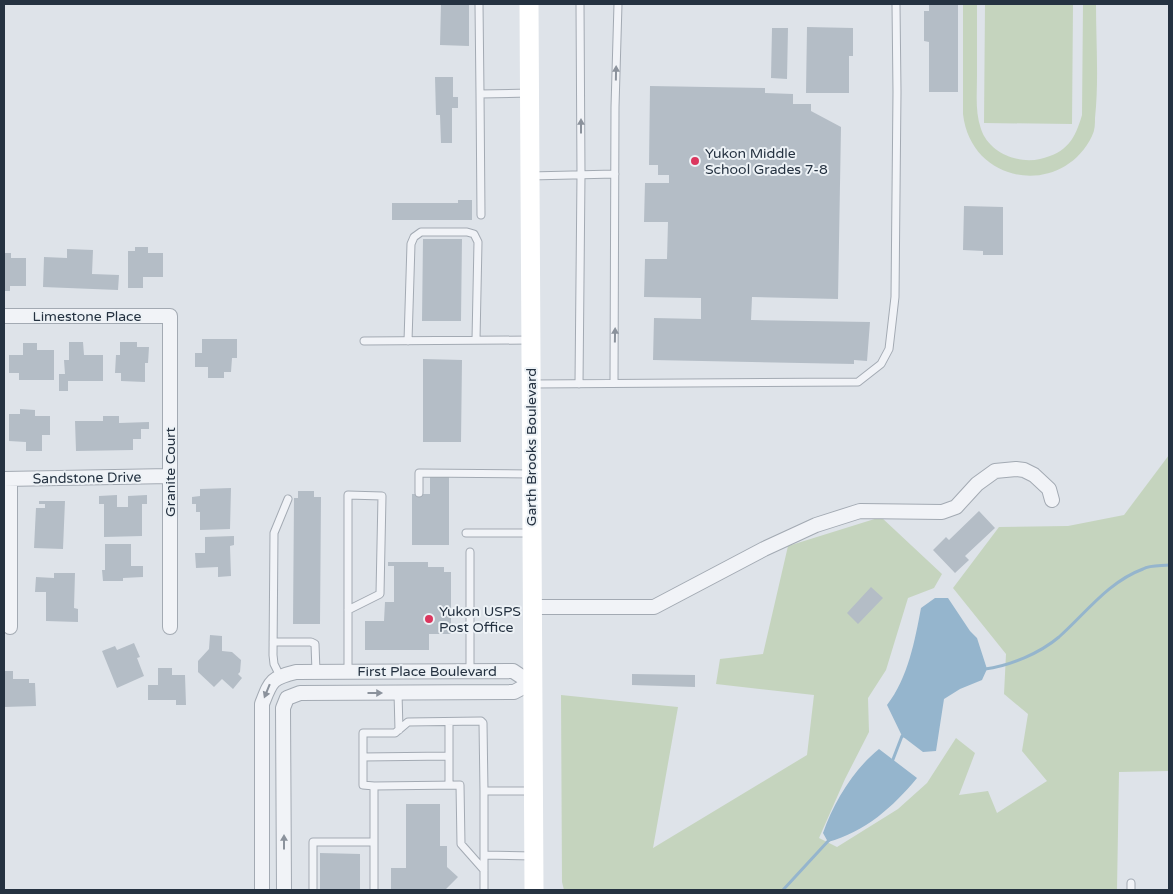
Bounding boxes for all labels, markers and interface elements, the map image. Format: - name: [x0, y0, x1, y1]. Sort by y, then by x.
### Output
- one-way arrow: [612, 65, 620, 81]
- one-way arrow: [577, 118, 585, 134]
- place label: Yukon Middle School Grades 7-8: [705, 145, 828, 178]
- marker: Yukon Middle School Grades 7-8: [689, 155, 701, 167]
- street label: Limestone Place: [33, 308, 141, 325]
- one-way arrow: [611, 326, 619, 342]
- street label: Garth Brooks Boulevard: [523, 368, 540, 526]
- street label: Granite Court: [162, 426, 179, 517]
- street label: Sandstone Drive: [32, 469, 142, 487]
- place label: Yukon USPS Post Office: [439, 603, 521, 636]
- marker: Yukon USPS Post Office: [423, 613, 435, 625]
- street label: First Place Boulevard: [357, 663, 497, 680]
- one-way arrow: [263, 684, 271, 698]
- one-way arrow: [367, 689, 383, 697]
- one-way arrow: [280, 833, 288, 849]

